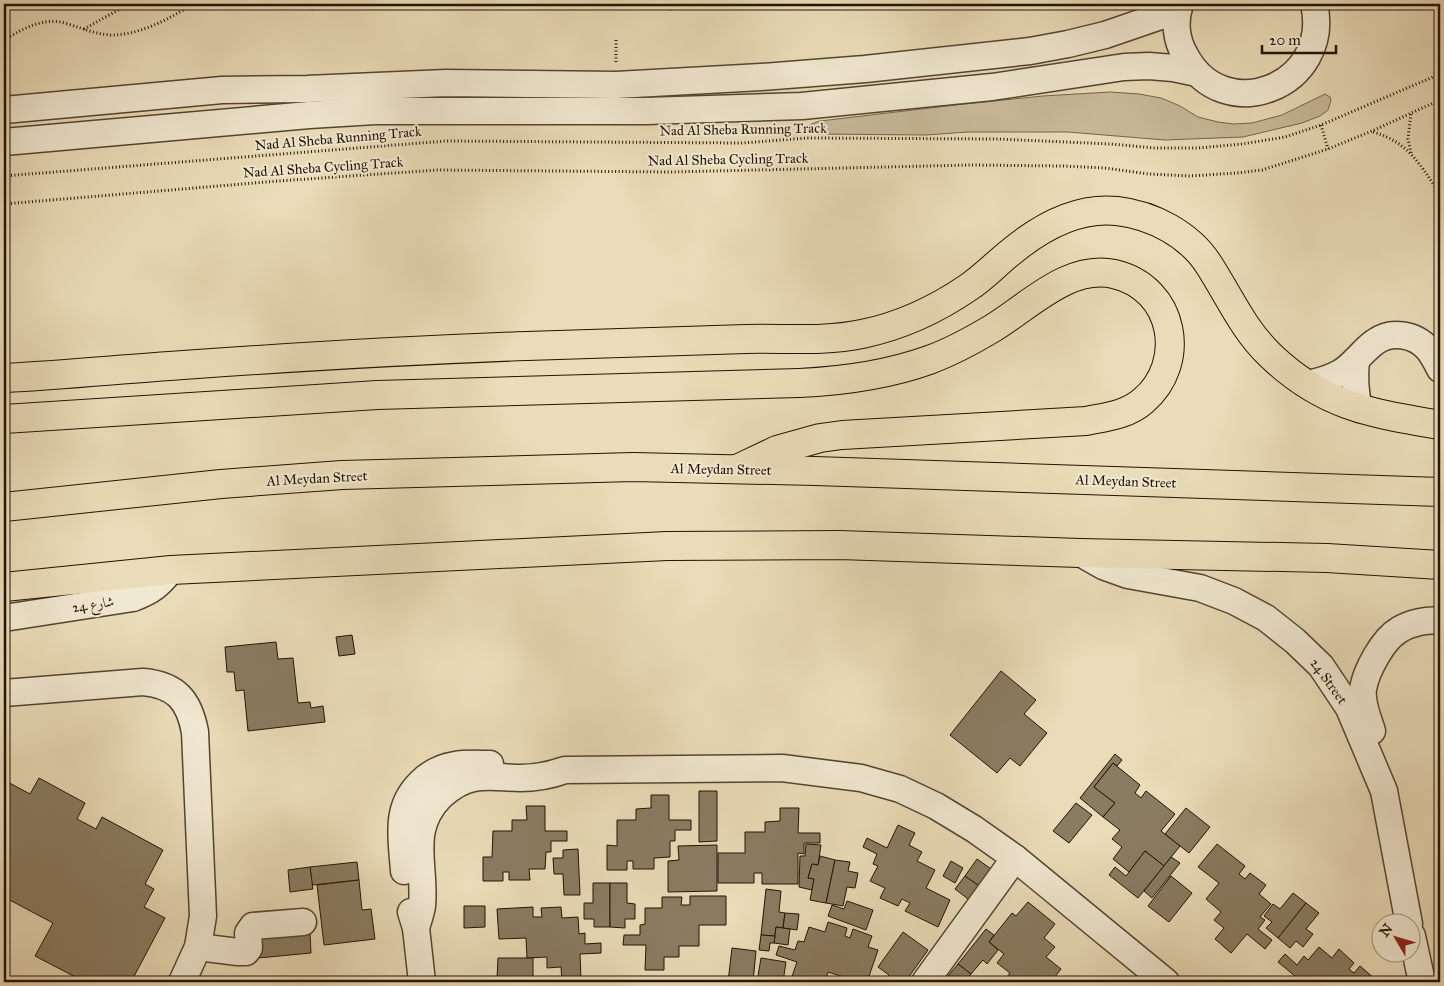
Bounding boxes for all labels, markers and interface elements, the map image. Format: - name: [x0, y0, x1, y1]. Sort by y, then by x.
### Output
- scale bar: [1262, 22, 1335, 54]
- text: 20 m: [1269, 31, 1301, 49]
- street label: Nad Al Sheba Running Track: [659, 120, 827, 139]
- street label: Nad Al Sheba Running Track: [254, 123, 423, 154]
- street label: Nad Al Sheba Cycling Track: [648, 150, 809, 169]
- street label: Nad Al Sheba Cycling Track: [242, 153, 404, 182]
- street label: Al Meydan Street: [669, 460, 772, 479]
- street label: Al Meydan Street: [265, 467, 368, 490]
- street label: Al Meydan Street: [1074, 471, 1177, 492]
- street label: شارع 24: [71, 593, 116, 619]
- street label: 24 Street: [1306, 655, 1351, 708]
- north arrow: [1372, 914, 1422, 964]
- text: N: [1376, 920, 1397, 940]

